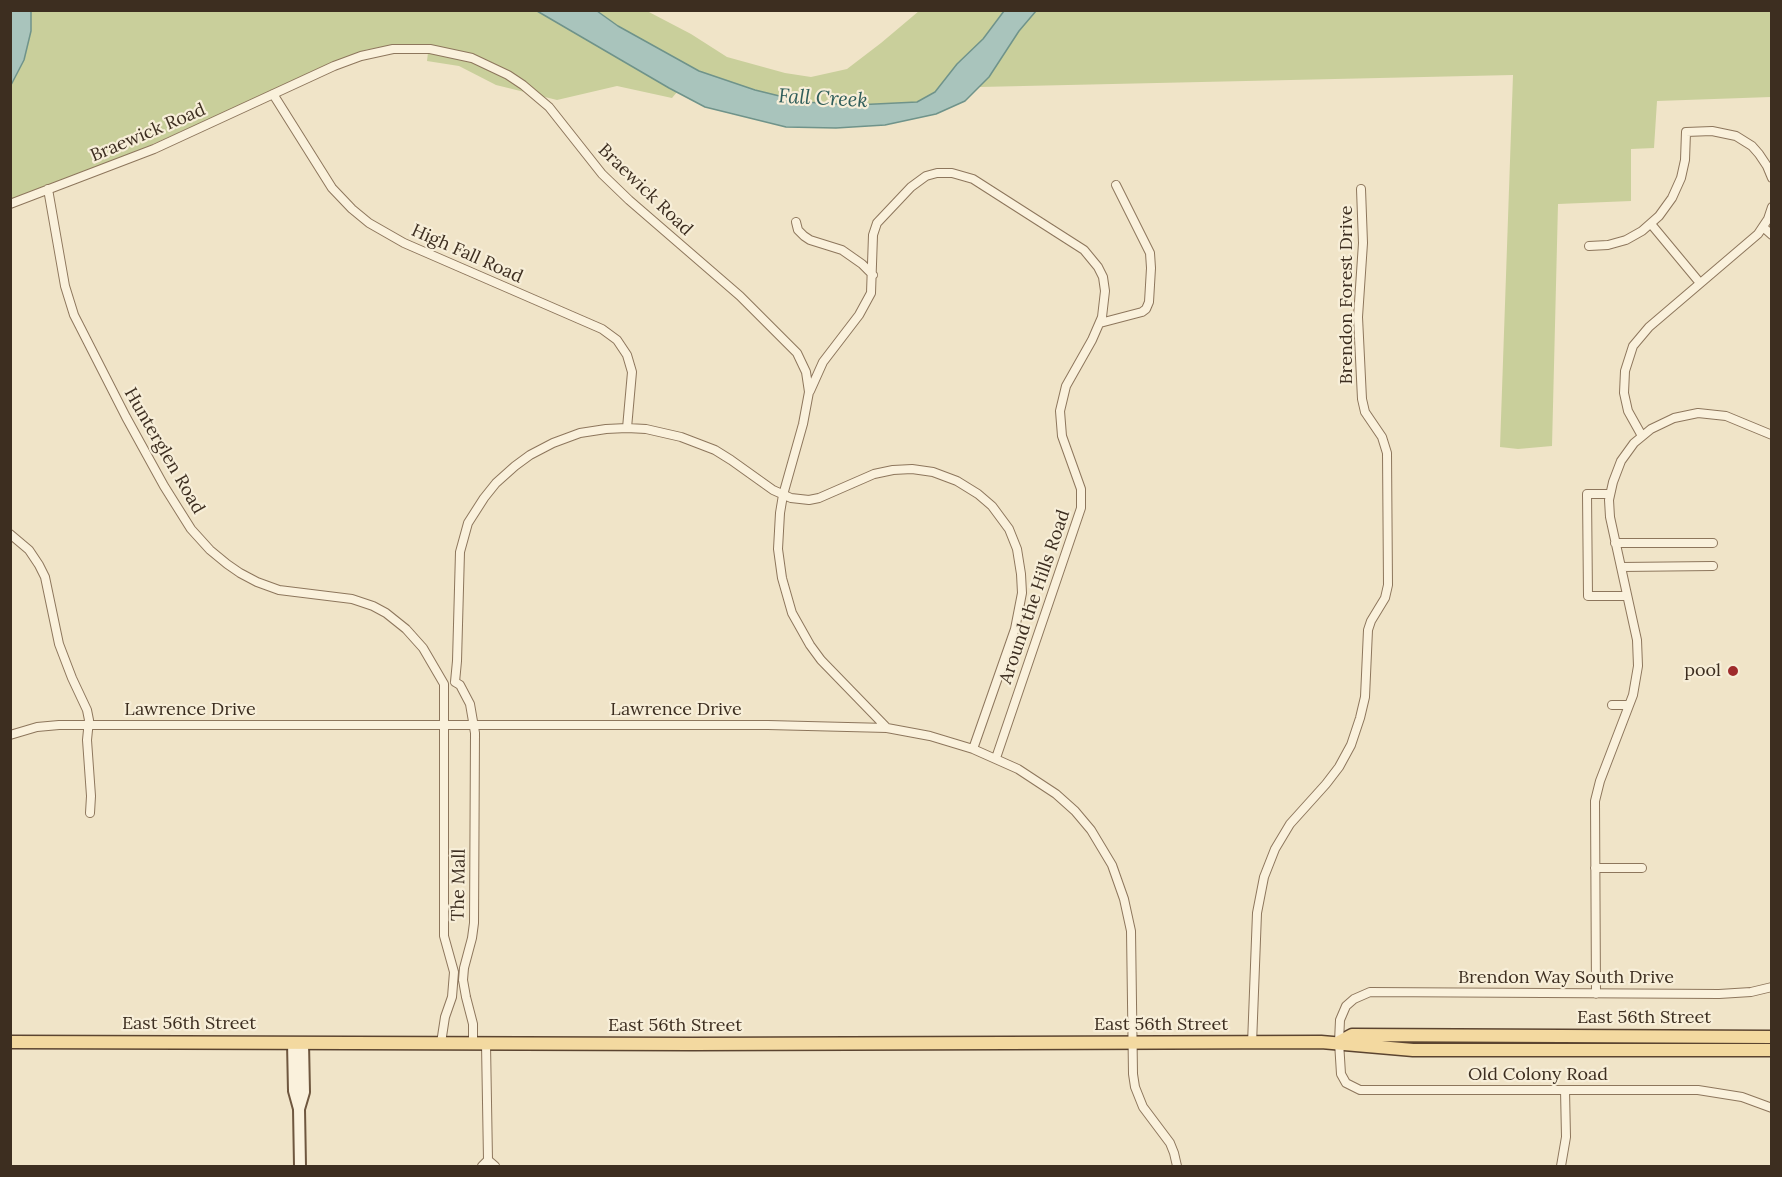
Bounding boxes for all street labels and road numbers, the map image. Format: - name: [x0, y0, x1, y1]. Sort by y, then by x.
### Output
- street label: Braewick Road: [87, 99, 209, 167]
- street label: Braewick Road: [593, 140, 697, 240]
- street label: Brendon Forest Drive: [1336, 206, 1358, 384]
- street label: High Fall Road: [408, 220, 526, 288]
- street label: Hunterglen Road: [119, 384, 209, 518]
- street label: Around the Hills Road: [995, 507, 1075, 687]
- street label: Lawrence Drive: [124, 699, 256, 721]
- street label: Lawrence Drive: [610, 699, 742, 721]
- street label: The Mall: [448, 849, 470, 921]
- street label: Brendon Way South Drive: [1458, 967, 1674, 989]
- street label: East 56th Street: [1577, 1007, 1711, 1029]
- street label: East 56th Street: [122, 1013, 256, 1035]
- street label: East 56th Street: [1094, 1014, 1228, 1036]
- street label: East 56th Street: [608, 1015, 742, 1037]
- street label: Old Colony Road: [1468, 1064, 1608, 1086]

